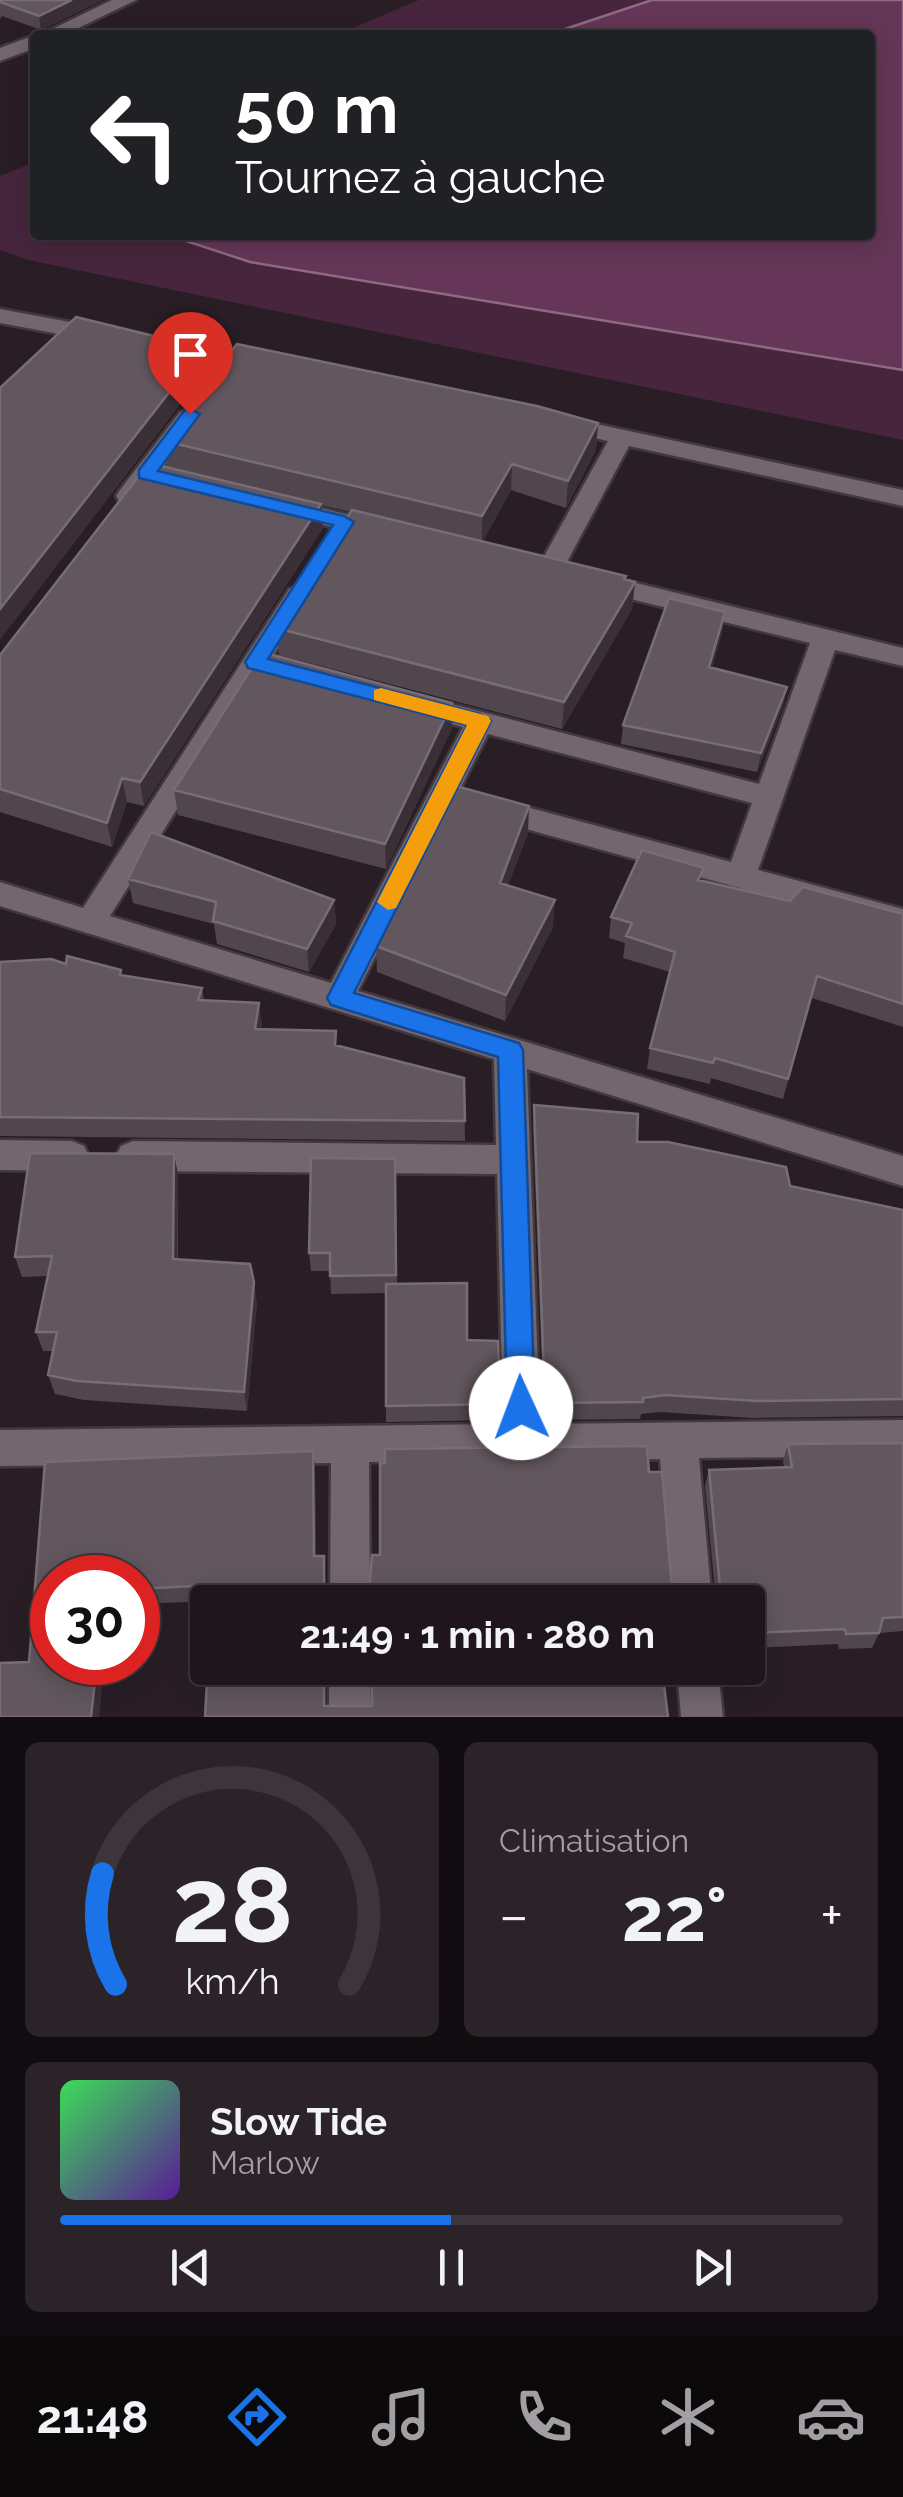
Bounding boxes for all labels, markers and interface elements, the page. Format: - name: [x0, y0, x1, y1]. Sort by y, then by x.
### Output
- text: 50 m: [235, 67, 399, 149]
- icon: left: [70, 70, 200, 200]
- text: Tournez à gauche: [235, 151, 605, 204]
- pin: [148, 312, 233, 415]
- icon: arrive: [163, 327, 218, 382]
- position arrow: [469, 1356, 573, 1460]
- speed limit sign: 30: [30, 1555, 160, 1685]
- text: 21:49 · 1 min · 280 m: [300, 1612, 655, 1657]
- text: Climatisation: [499, 1822, 689, 1859]
- text: 28: [171, 1844, 293, 1966]
- text: 22°: [622, 1870, 727, 1959]
- text: −: [499, 1883, 529, 1948]
- text: +: [820, 1883, 843, 1948]
- text: km/h: [185, 1960, 279, 2002]
- text: Slow Tide: [210, 2099, 387, 2144]
- text: Marlow: [210, 2144, 320, 2181]
- icon: previous: [163, 2240, 218, 2295]
- icon: pause: [424, 2240, 479, 2295]
- icon: next: [685, 2240, 740, 2295]
- icon: directions: [222, 2382, 292, 2452]
- icon: music: [366, 2382, 436, 2452]
- icon: phone: [509, 2382, 579, 2452]
- icon: climate: [653, 2382, 723, 2452]
- icon: car: [796, 2382, 866, 2452]
- text: 21:48: [37, 2391, 148, 2444]

